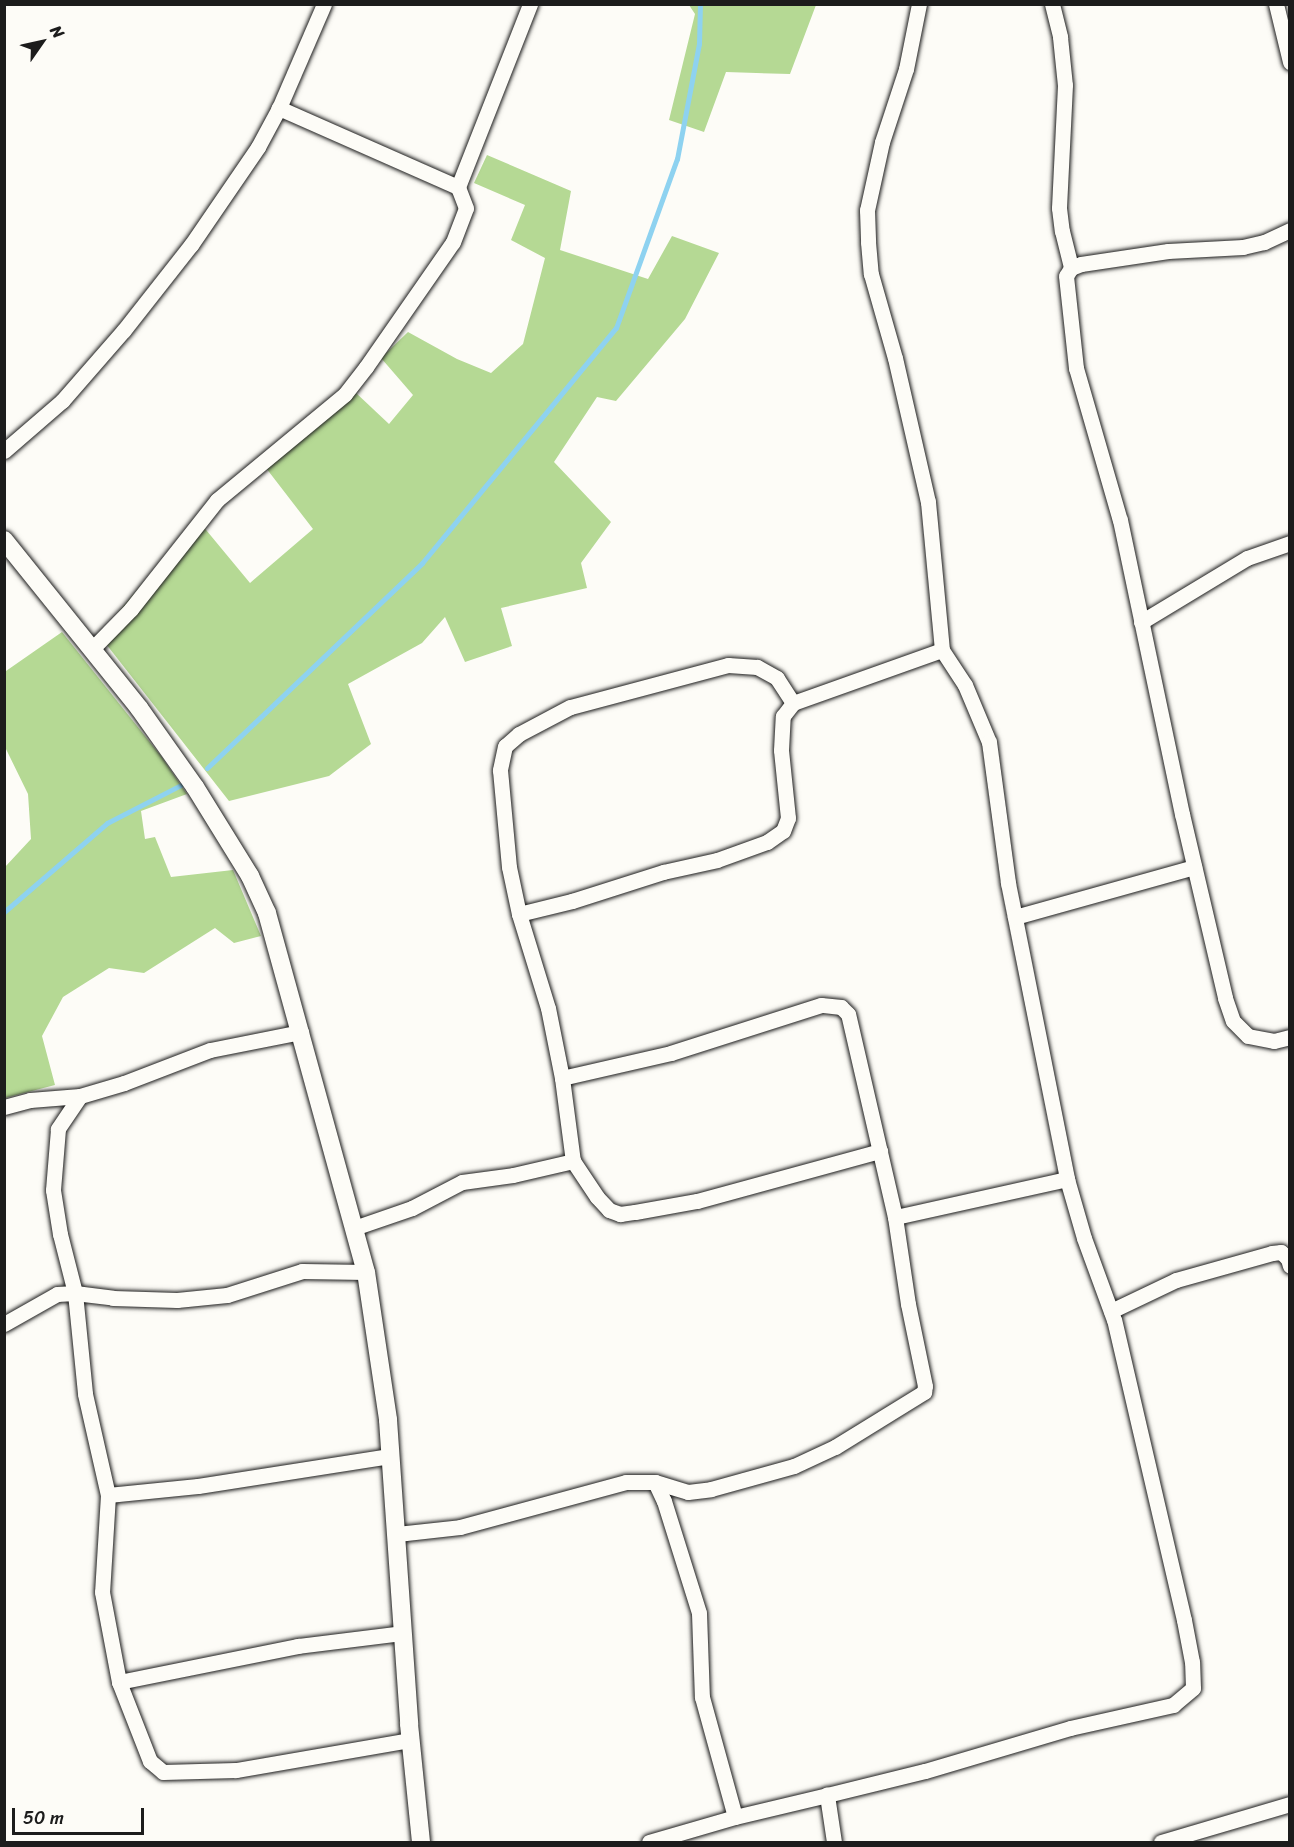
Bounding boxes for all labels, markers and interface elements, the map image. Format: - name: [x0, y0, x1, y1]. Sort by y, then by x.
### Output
- north arrow: [12, 12, 72, 72]
- text: N: [42, 19, 72, 44]
- scale bar: [15, 1796, 147, 1834]
- text: 50 m: [23, 1802, 64, 1834]

